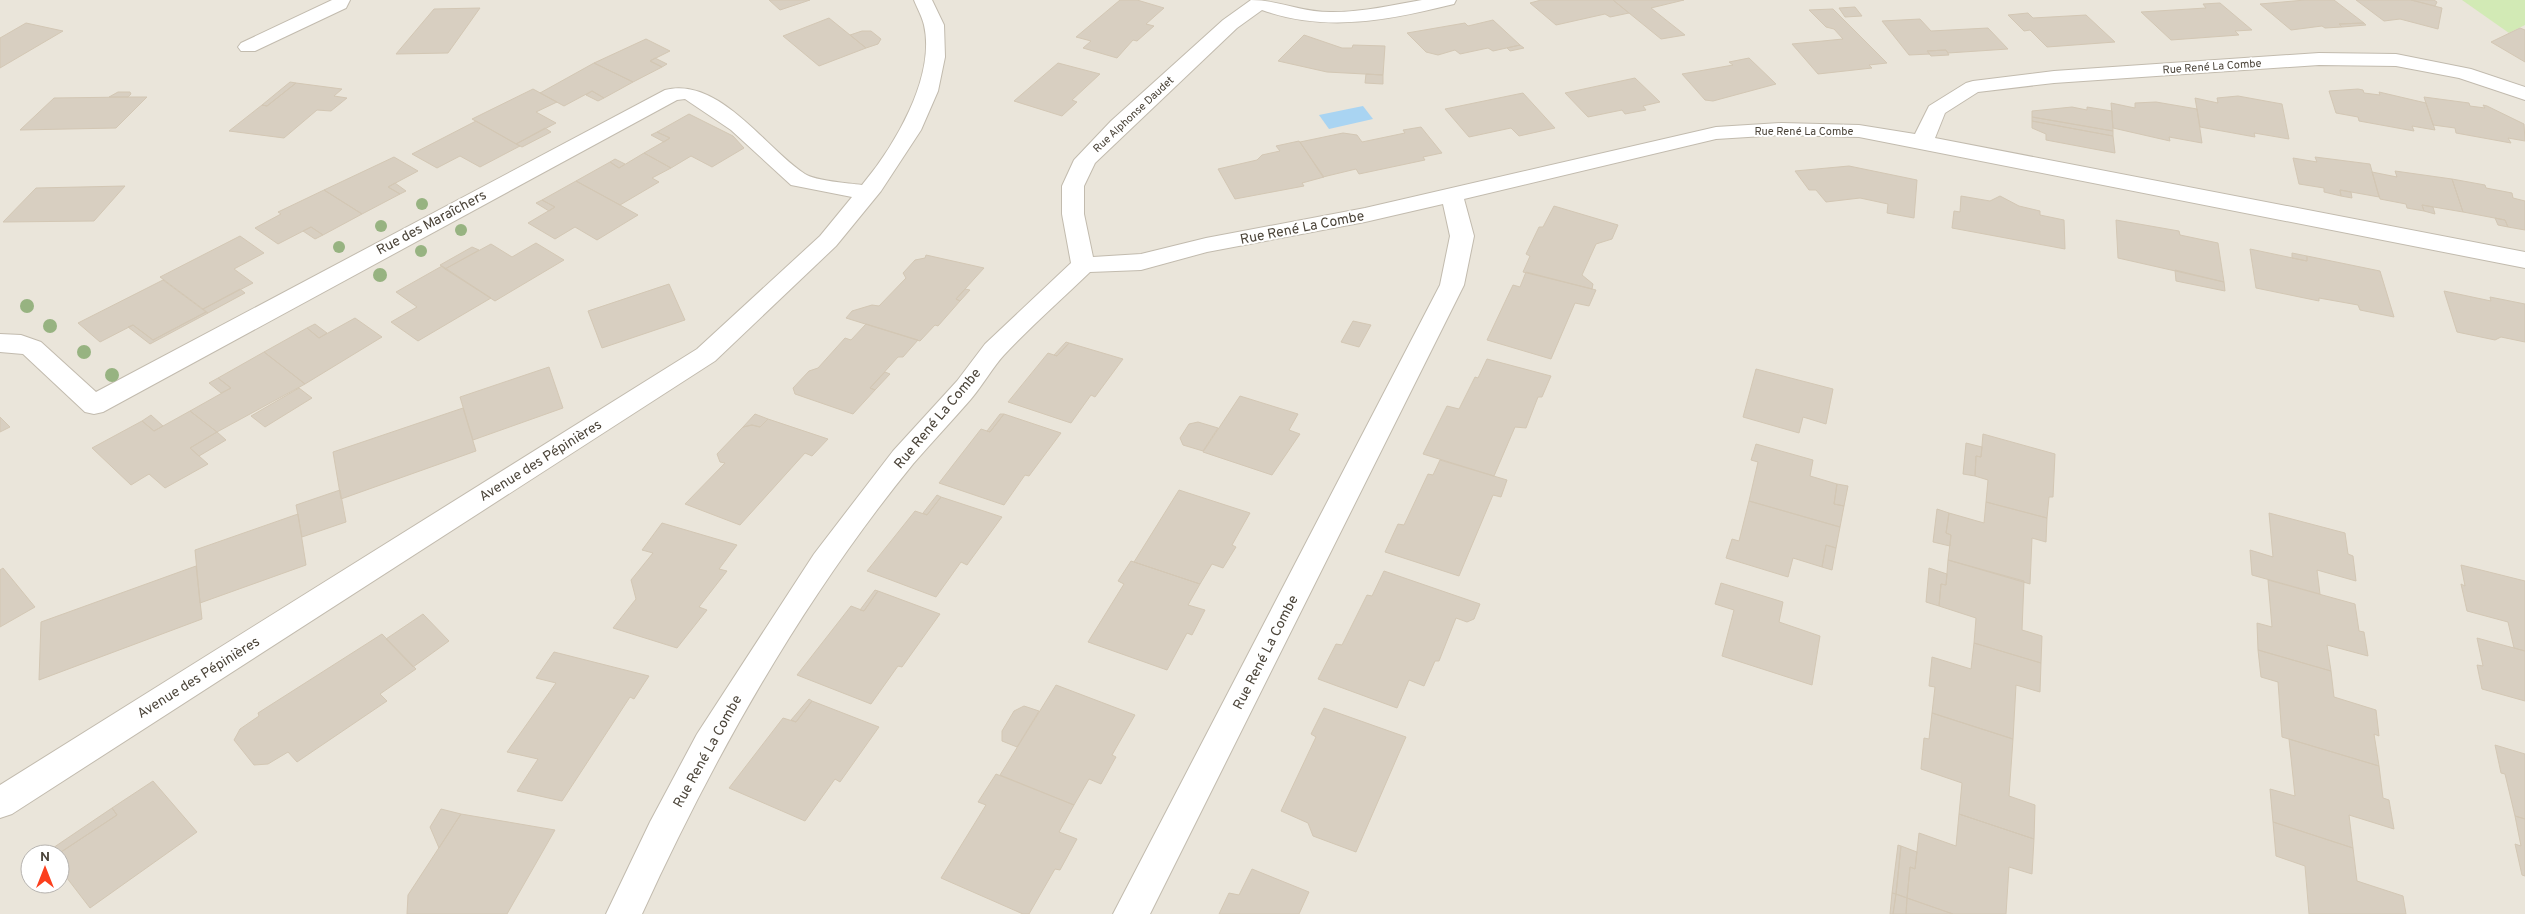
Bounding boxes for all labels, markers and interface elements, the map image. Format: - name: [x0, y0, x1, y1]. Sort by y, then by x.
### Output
- street label: Rue René La Combe: [2162, 57, 2262, 77]
- street label: Rue Alphonse Daudet: [1090, 74, 1177, 156]
- street label: Rue René La Combe: [1754, 125, 1854, 139]
- street label: Rue des Maraîchers: [374, 187, 490, 259]
- street label: Rue René La Combe: [1239, 208, 1366, 249]
- street label: Rue René La Combe: [891, 365, 985, 473]
- street label: Avenue des Pépinières: [476, 417, 605, 506]
- street label: Rue René La Combe: [1230, 593, 1303, 713]
- street label: Avenue des Pépinières: [134, 634, 263, 723]
- street label: Rue René La Combe: [670, 692, 746, 811]
- north arrow: [20, 844, 70, 894]
- text: N: [40, 849, 50, 866]

